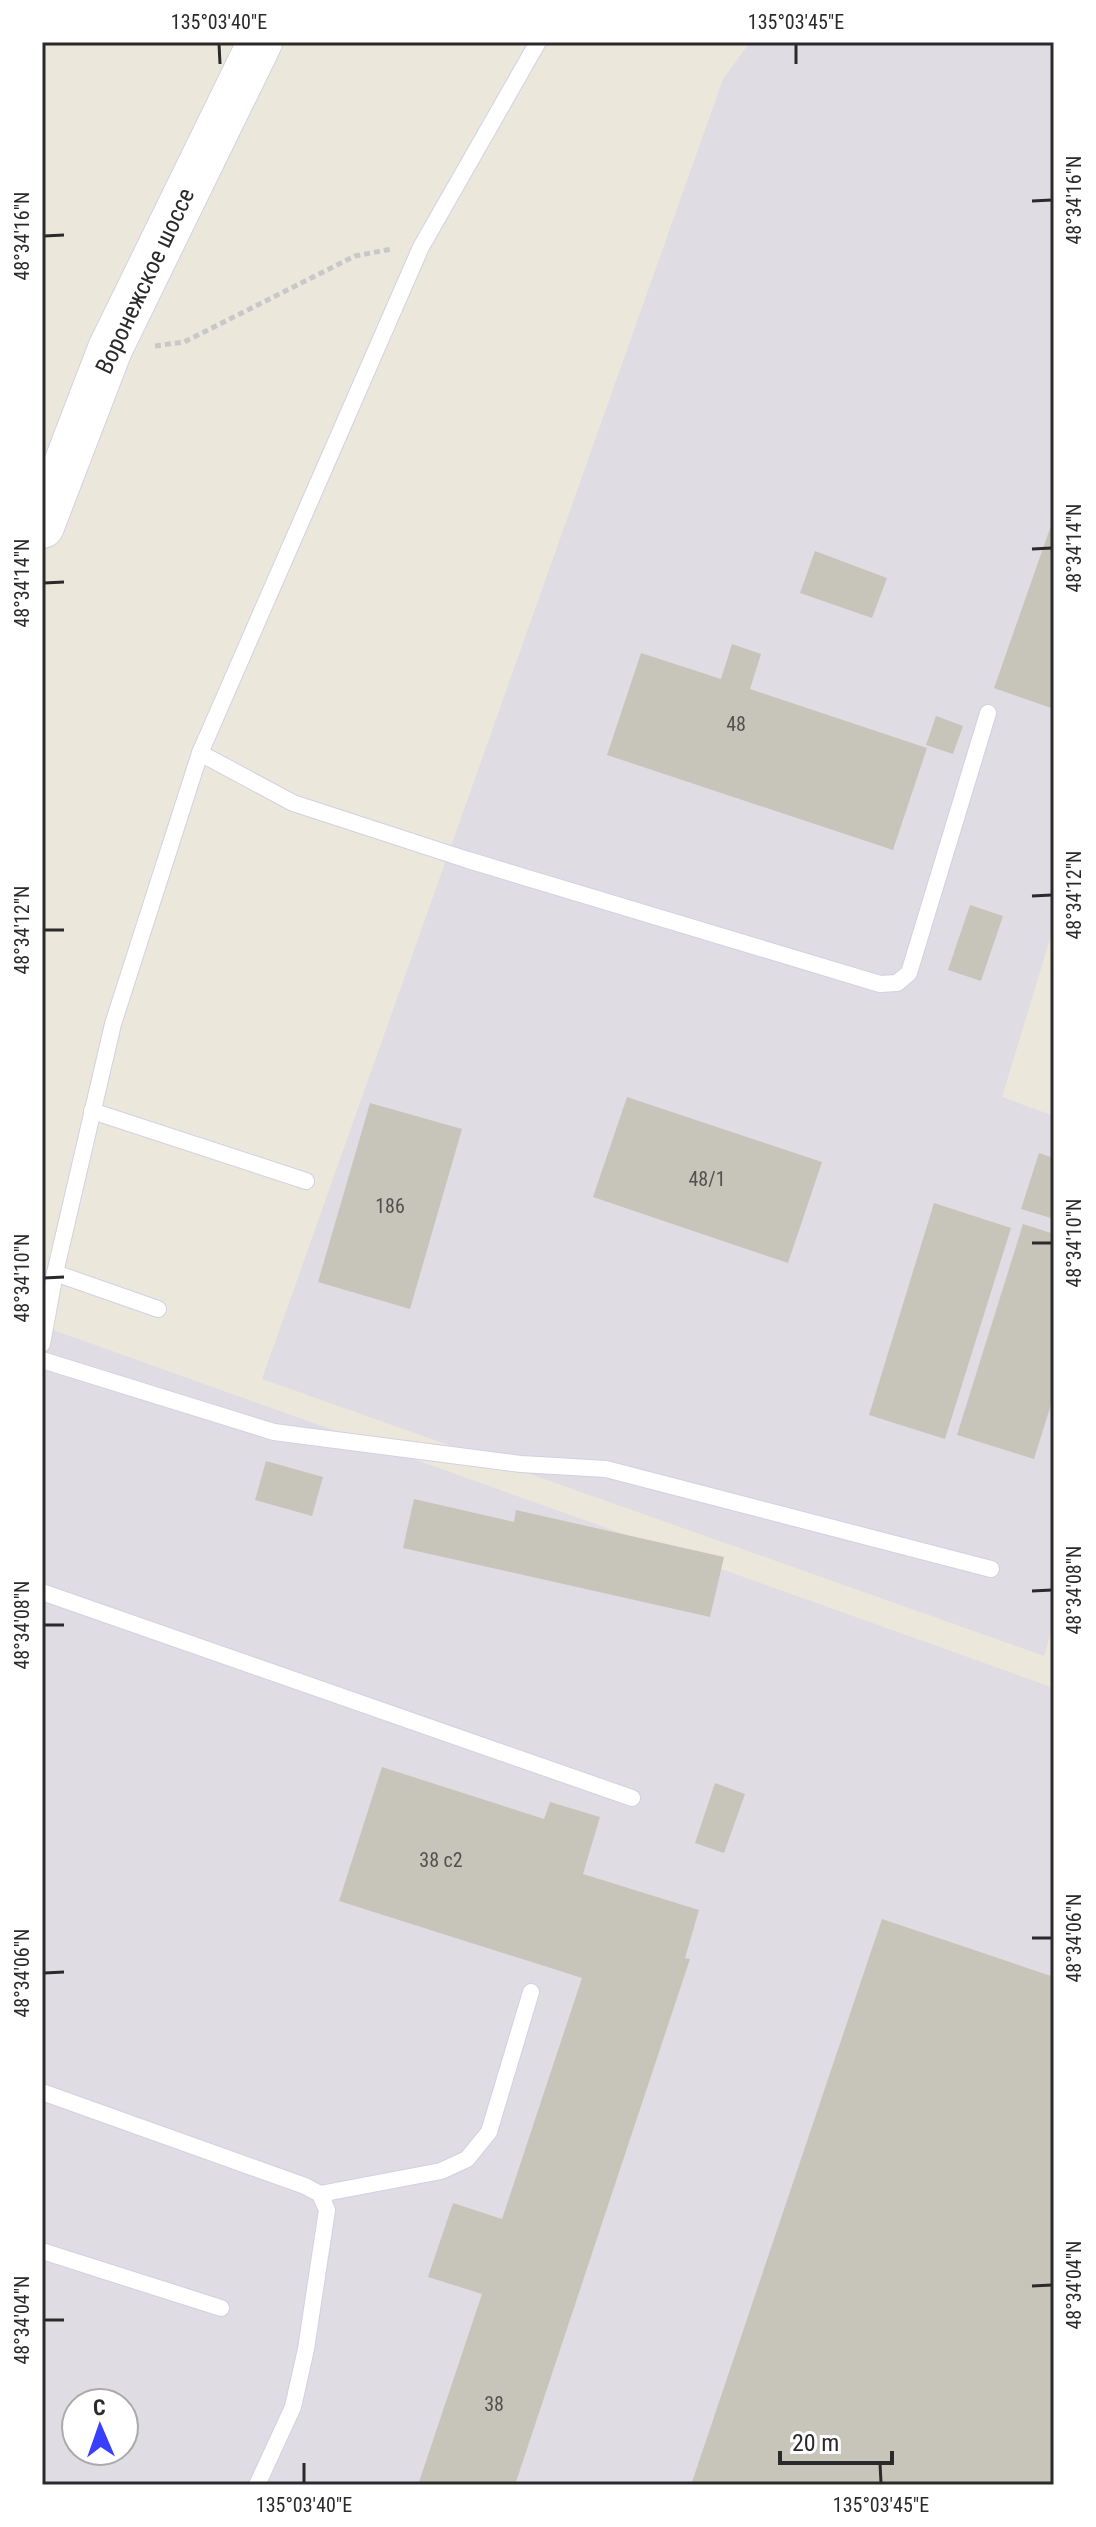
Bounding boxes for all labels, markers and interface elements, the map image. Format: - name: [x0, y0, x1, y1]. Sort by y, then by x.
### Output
- text: 135°03'40"E: [171, 10, 267, 34]
- text: 135°03'45"E: [748, 10, 844, 34]
- text: 48°34'16"N: [1062, 155, 1086, 245]
- street label: Воронежское шоссе: [90, 184, 200, 378]
- text: 48°34'16"N: [10, 191, 34, 281]
- text: 48°34'14"N: [1062, 503, 1086, 593]
- text: 48°34'14"N: [10, 538, 34, 628]
- house number: 48: [726, 712, 746, 736]
- text: 48°34'12"N: [1062, 850, 1086, 940]
- text: 48°34'12"N: [10, 885, 34, 975]
- house number: 48/1: [688, 1167, 726, 1191]
- house number: 186: [375, 1194, 405, 1218]
- text: 48°34'10"N: [1062, 1198, 1086, 1288]
- text: 48°34'10"N: [10, 1233, 34, 1323]
- text: 48°34'08"N: [1062, 1545, 1086, 1635]
- text: 48°34'08"N: [10, 1580, 34, 1670]
- house number: 38 с2: [419, 1848, 463, 1872]
- text: 48°34'06"N: [1062, 1893, 1086, 1983]
- text: 48°34'06"N: [10, 1928, 34, 2018]
- text: 48°34'04"N: [1062, 2240, 1086, 2330]
- text: 48°34'04"N: [10, 2275, 34, 2365]
- north arrow: [60, 2387, 140, 2467]
- house number: 38: [484, 2392, 504, 2416]
- text: С: [93, 2395, 106, 2420]
- scale bar: [780, 2415, 892, 2465]
- text: 20 m: [792, 2429, 839, 2457]
- text: 135°03'40"E: [256, 2493, 352, 2517]
- text: 135°03'45"E: [833, 2493, 929, 2517]

